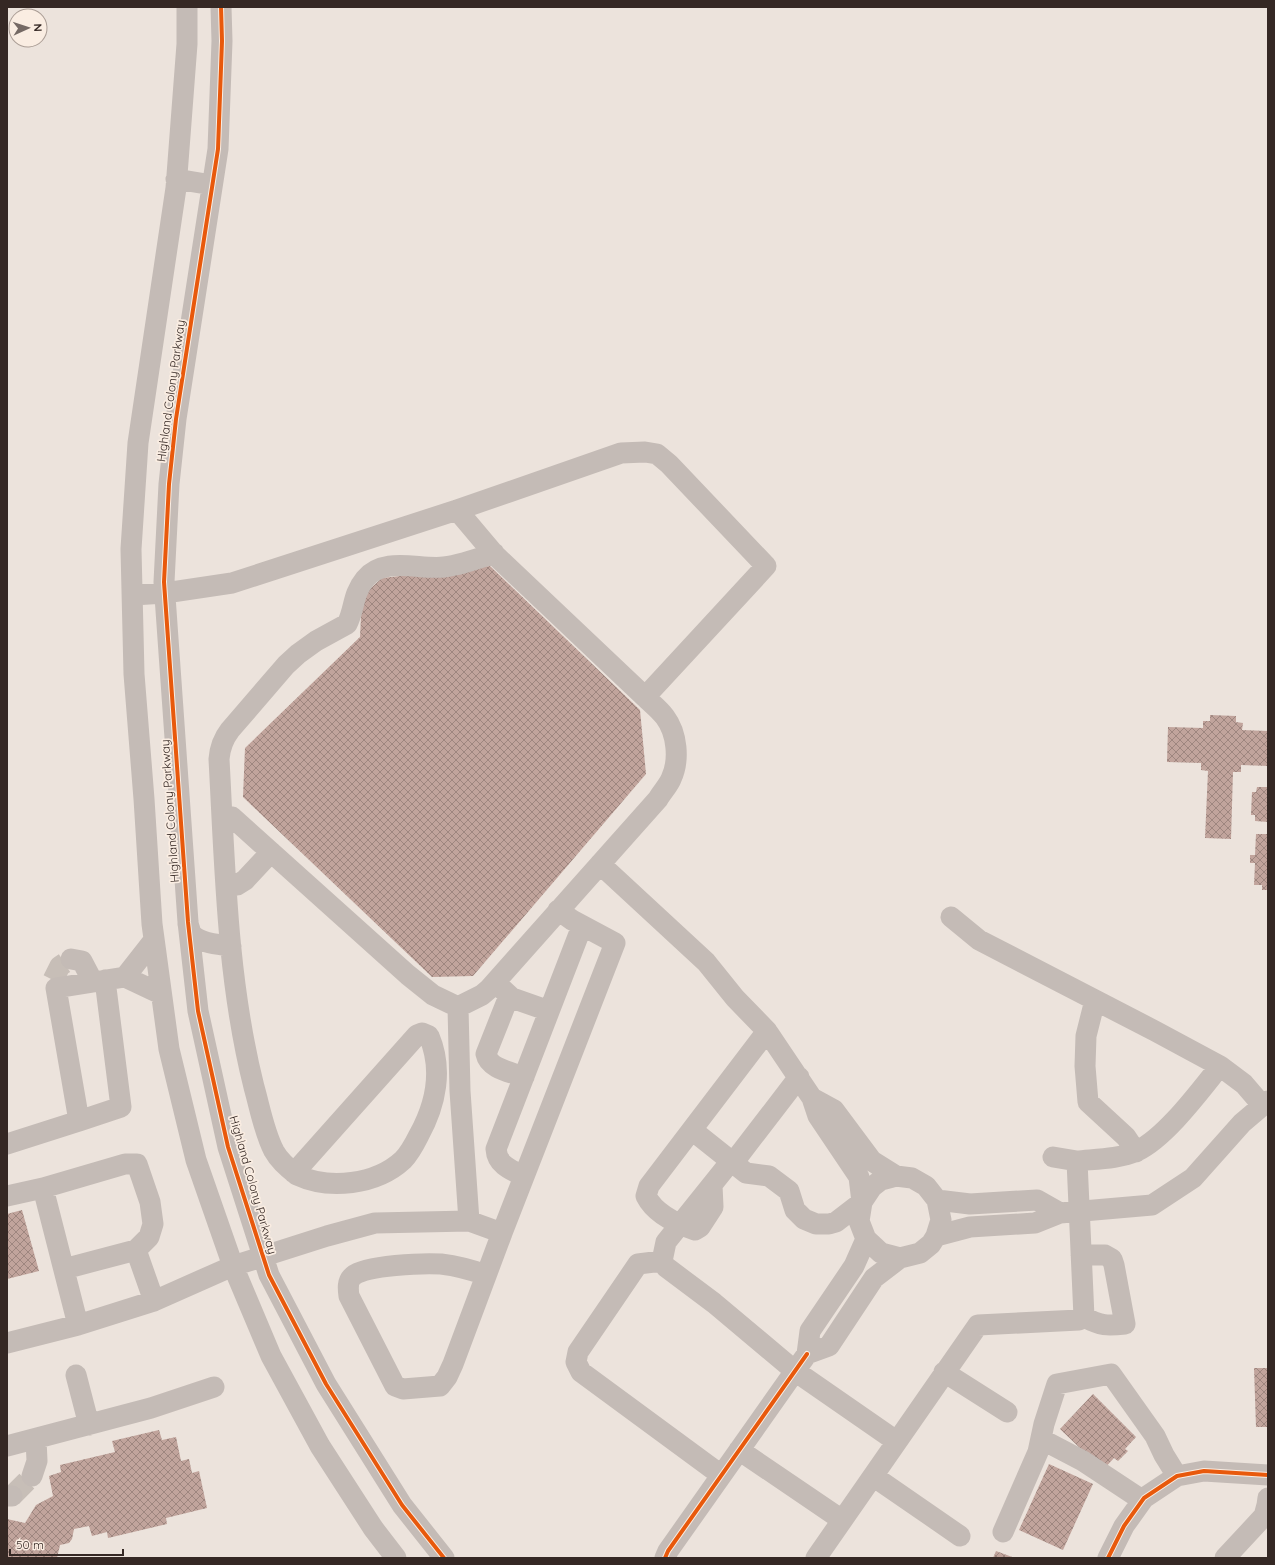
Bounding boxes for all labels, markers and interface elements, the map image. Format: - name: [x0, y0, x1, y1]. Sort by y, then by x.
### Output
- north arrow: [8, 8, 48, 48]
- text: N: [31, 23, 45, 32]
- street label: Highland Colony Parkway: [153, 319, 188, 463]
- street label: Highland Colony Parkway: [157, 739, 182, 883]
- street label: Highland Colony Parkway: [226, 1114, 280, 1256]
- scale bar: [10, 1531, 123, 1557]
- text: 50 m: [16, 1537, 44, 1552]

